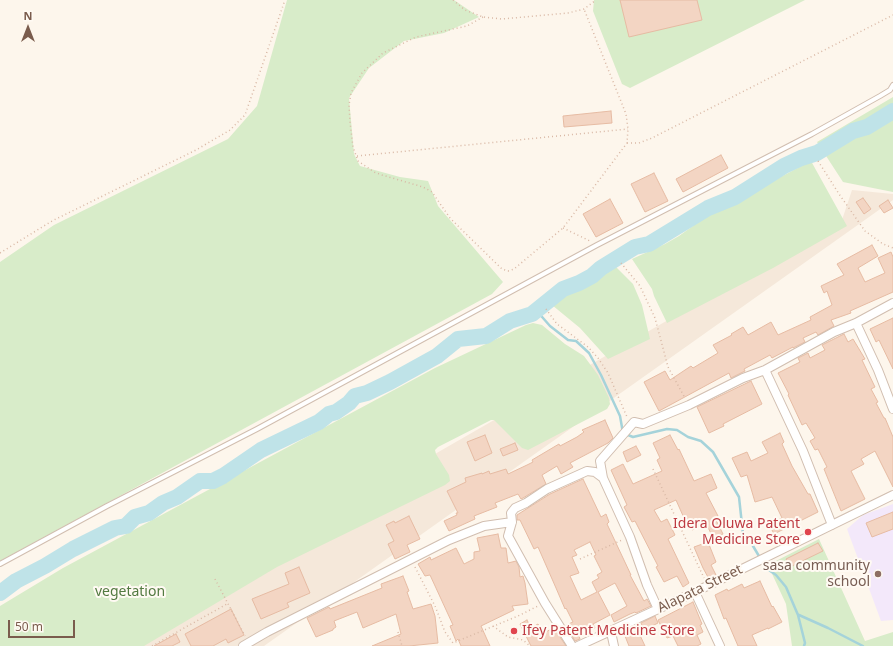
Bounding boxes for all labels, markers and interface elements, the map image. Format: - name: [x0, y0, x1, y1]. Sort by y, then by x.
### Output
- north arrow: [8, 8, 48, 48]
- text: N: [24, 8, 32, 23]
- place label: Idera Oluwa Patent Medicine Store: [673, 516, 800, 548]
- marker: Idera Oluwa Patent Medicine Store: [803, 527, 813, 537]
- place label: sasa community school: [763, 558, 870, 590]
- street label: Alapata Street: [655, 561, 745, 617]
- marker: sasa community school: [873, 569, 883, 579]
- park label: vegetation: [95, 584, 165, 600]
- scale bar: [10, 612, 77, 638]
- text: 50 m: [15, 618, 43, 635]
- place label: Ifey Patent Medicine Store: [522, 623, 695, 639]
- marker: Ifey Patent Medicine Store: [509, 626, 519, 636]

